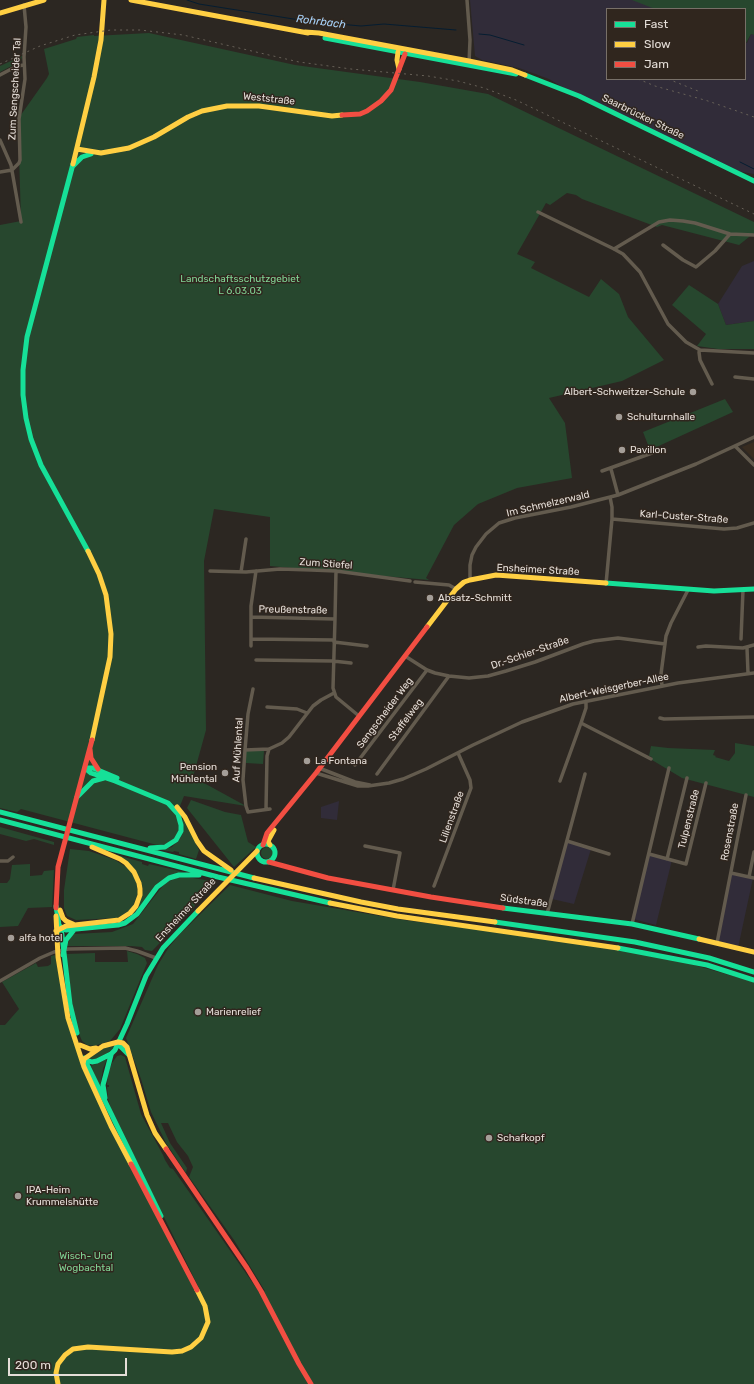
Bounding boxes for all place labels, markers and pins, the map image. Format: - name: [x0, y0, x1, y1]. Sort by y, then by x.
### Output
- place label: Albert-Schweitzer-Schule: [564, 386, 685, 398]
- marker: Albert-Schweitzer-Schule: [688, 387, 698, 397]
- place label: Schulturnhalle: [627, 411, 695, 423]
- marker: Schulturnhalle: [614, 412, 624, 422]
- place label: Pavillon: [630, 444, 666, 456]
- marker: Pavillon: [617, 445, 627, 455]
- place label: Absatz-Schmitt: [438, 592, 512, 604]
- marker: Absatz-Schmitt: [425, 593, 435, 603]
- place label: La Fontana: [315, 755, 367, 767]
- marker: La Fontana: [302, 756, 312, 766]
- place label: Pension Mühlental: [171, 761, 217, 784]
- marker: Pension Mühlental: [220, 768, 230, 778]
- place label: alfa hotel: [19, 932, 62, 944]
- marker: alfa hotel: [6, 933, 16, 943]
- place label: Marienrelief: [206, 1006, 261, 1018]
- marker: Marienrelief: [193, 1007, 203, 1017]
- place label: Schafkopf: [497, 1132, 545, 1144]
- marker: Schafkopf: [484, 1133, 494, 1143]
- place label: IPA-Heim Krummelshütte: [26, 1184, 98, 1208]
- marker: IPA-Heim Krummelshütte: [13, 1191, 23, 1201]

